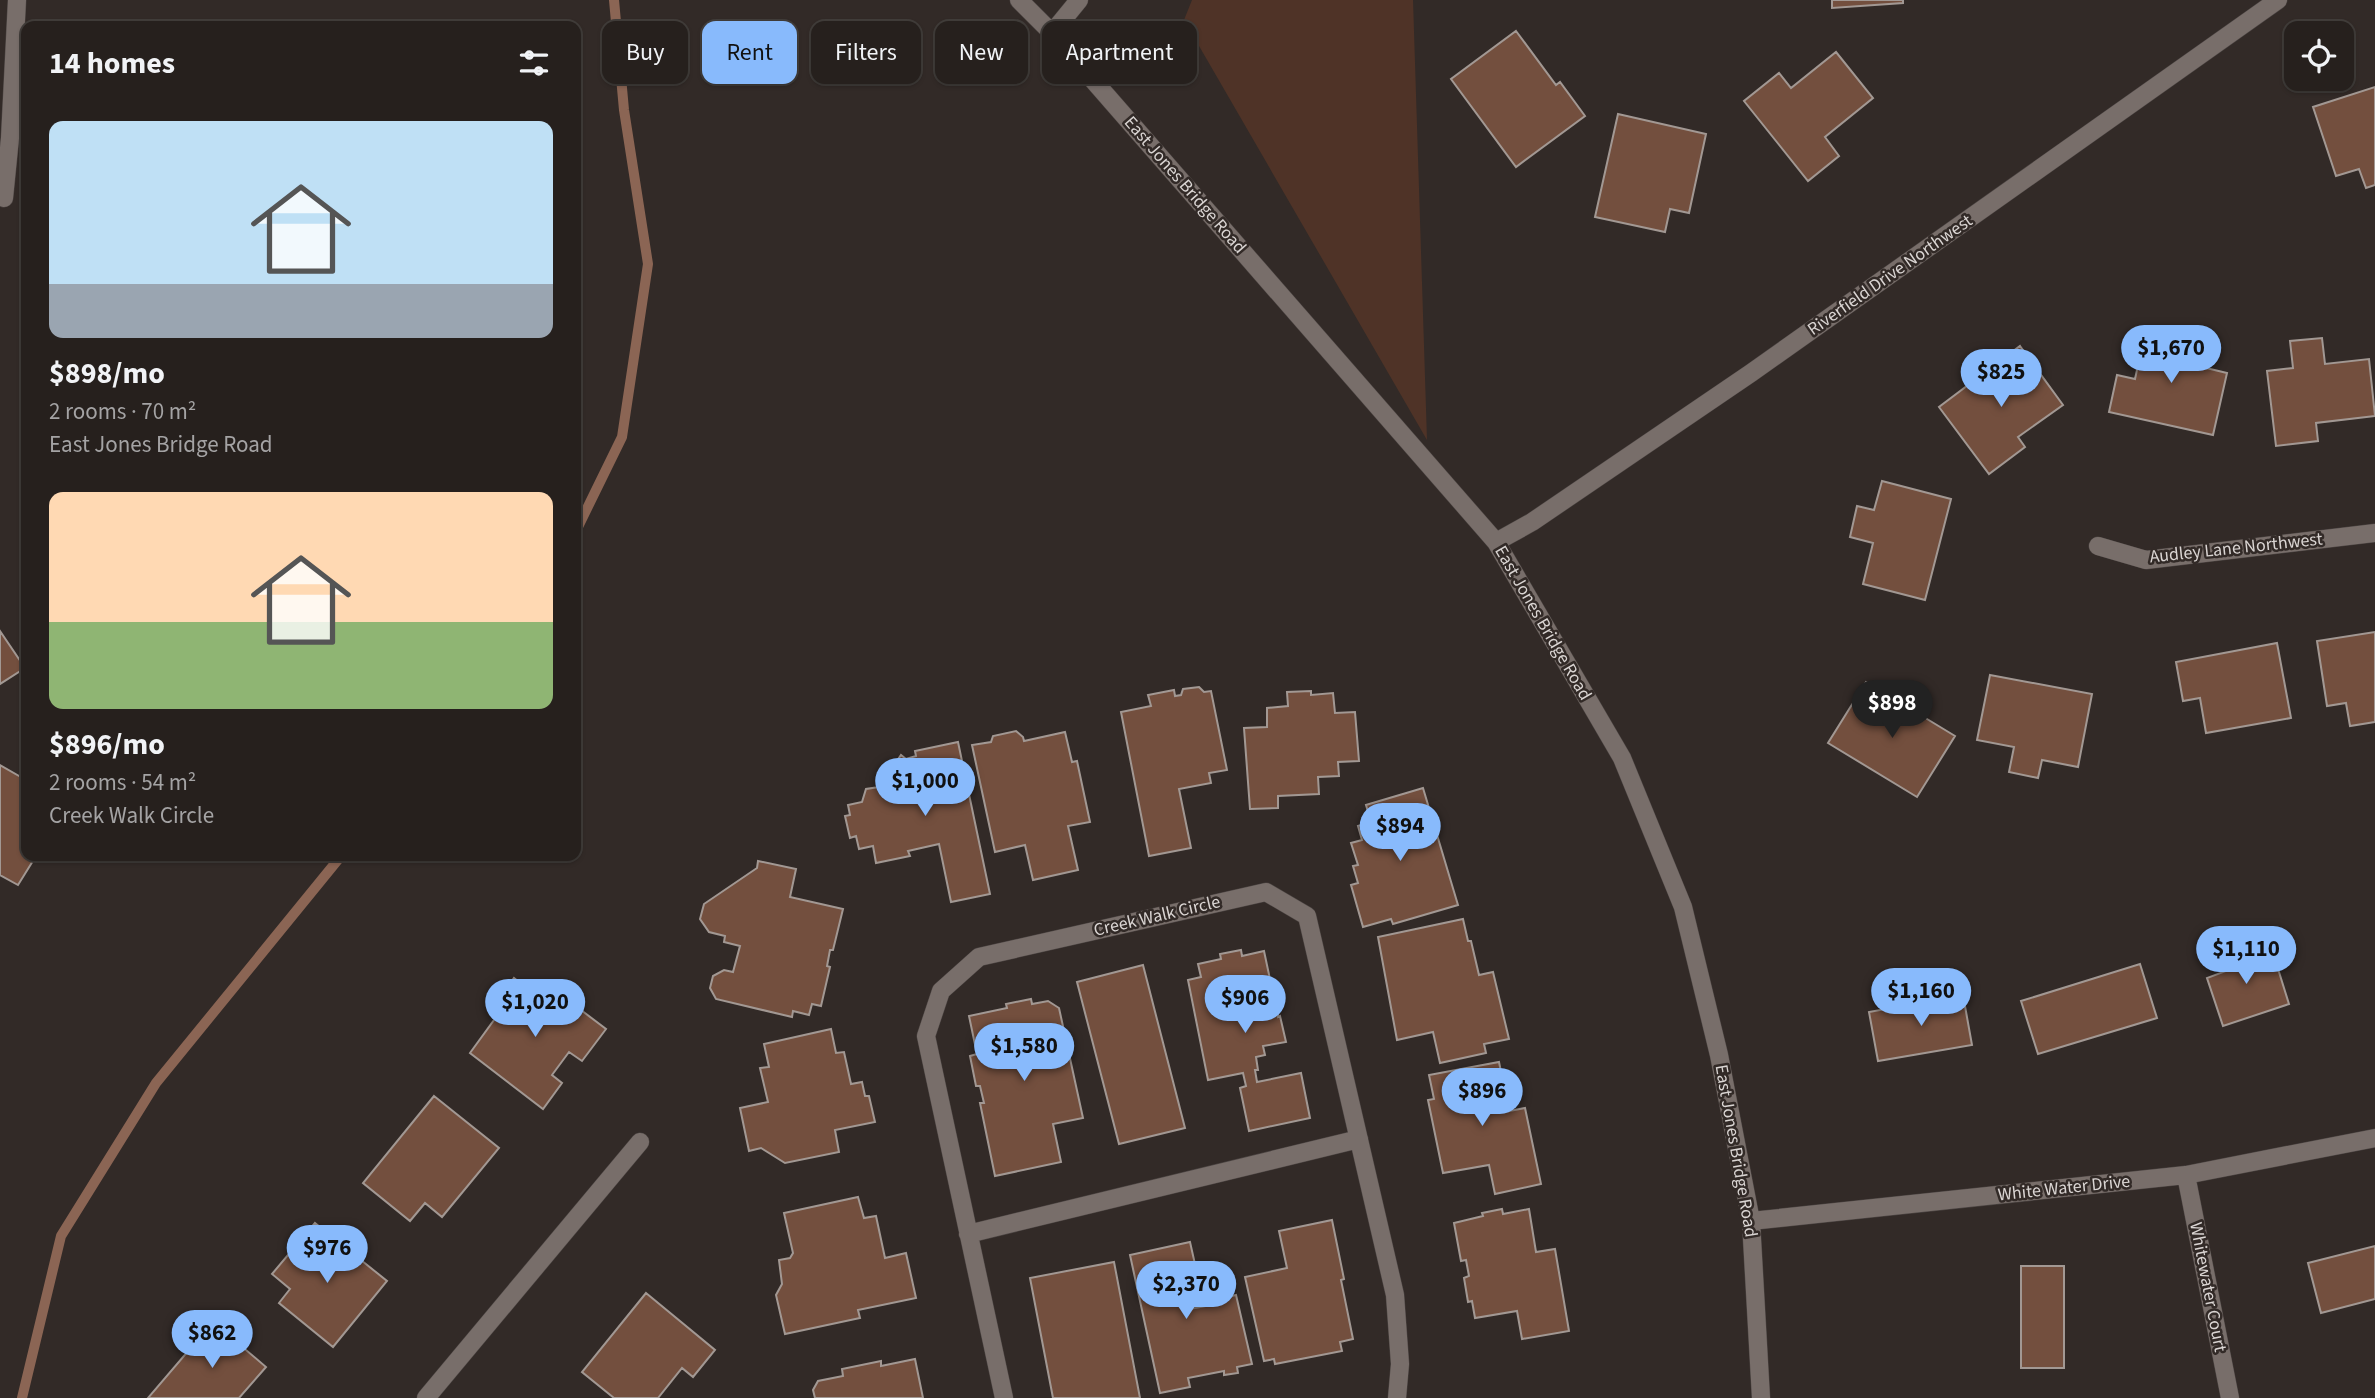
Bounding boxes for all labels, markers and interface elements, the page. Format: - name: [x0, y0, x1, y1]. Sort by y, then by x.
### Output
- chip: Buy: [602, 21, 688, 84]
- chip: Rent: [702, 21, 797, 84]
- chip: Filters: [811, 21, 921, 84]
- chip: New: [935, 21, 1028, 84]
- chip: Apartment: [1042, 21, 1197, 84]
- map controls: [2284, 21, 2354, 91]
- button: locate: [2284, 21, 2354, 91]
- text: 14 homes: [49, 42, 175, 85]
- icon: filters: [515, 44, 553, 82]
- street label: East Jones Bridge Road: [1118, 111, 1252, 259]
- icon: home: [238, 166, 364, 292]
- street label: Riverfield Drive Northwest: [1802, 208, 1978, 342]
- pin: $1,670: [2114, 326, 2228, 385]
- text: $1,670: [2137, 331, 2205, 364]
- pin: $825: [1960, 350, 2042, 409]
- text: $898/mo: [49, 352, 165, 395]
- text: $825: [1977, 355, 2025, 388]
- text: 2 rooms · 70 m²: [49, 395, 196, 428]
- text: East Jones Bridge Road: [49, 428, 273, 461]
- street label: Audley Lane Northwest: [2148, 526, 2324, 570]
- icon: home: [238, 537, 364, 663]
- street label: East Jones Bridge Road: [1488, 541, 1598, 705]
- pin: $898: [1851, 680, 1933, 740]
- text: $898: [1868, 686, 1916, 719]
- text: $896/mo: [49, 723, 165, 766]
- pin: $1,000: [868, 758, 982, 818]
- text: $1,000: [891, 764, 959, 797]
- text: 2 rooms · 54 m²: [49, 766, 196, 799]
- text: Creek Walk Circle: [49, 799, 214, 832]
- pin: $894: [1359, 804, 1441, 863]
- text: $894: [1376, 809, 1424, 842]
- street label: Creek Walk Circle: [1091, 889, 1223, 943]
- pin: $1,110: [2189, 926, 2303, 986]
- text: $1,110: [2212, 932, 2280, 965]
- pin: $1,160: [1864, 968, 1978, 1028]
- text: $1,160: [1887, 974, 1955, 1007]
- pin: $906: [1204, 976, 1286, 1035]
- pin: $1,020: [478, 979, 592, 1039]
- text: $906: [1221, 981, 1269, 1014]
- text: $1,020: [501, 985, 569, 1018]
- pin: $1,580: [967, 1024, 1081, 1083]
- text: $1,580: [990, 1029, 1058, 1062]
- street label: East Jones Bridge Road: [1708, 1063, 1764, 1239]
- pin: $896: [1441, 1068, 1523, 1128]
- text: $896: [1458, 1074, 1506, 1107]
- street label: White Water Drive: [1997, 1169, 2132, 1207]
- street label: Whitewater Court: [2183, 1220, 2233, 1354]
- pin: $976: [286, 1226, 368, 1285]
- text: $976: [303, 1231, 351, 1264]
- pin: $2,370: [1129, 1262, 1243, 1321]
- text: $2,370: [1152, 1267, 1220, 1300]
- pin: $862: [171, 1310, 253, 1370]
- text: $862: [188, 1316, 236, 1349]

